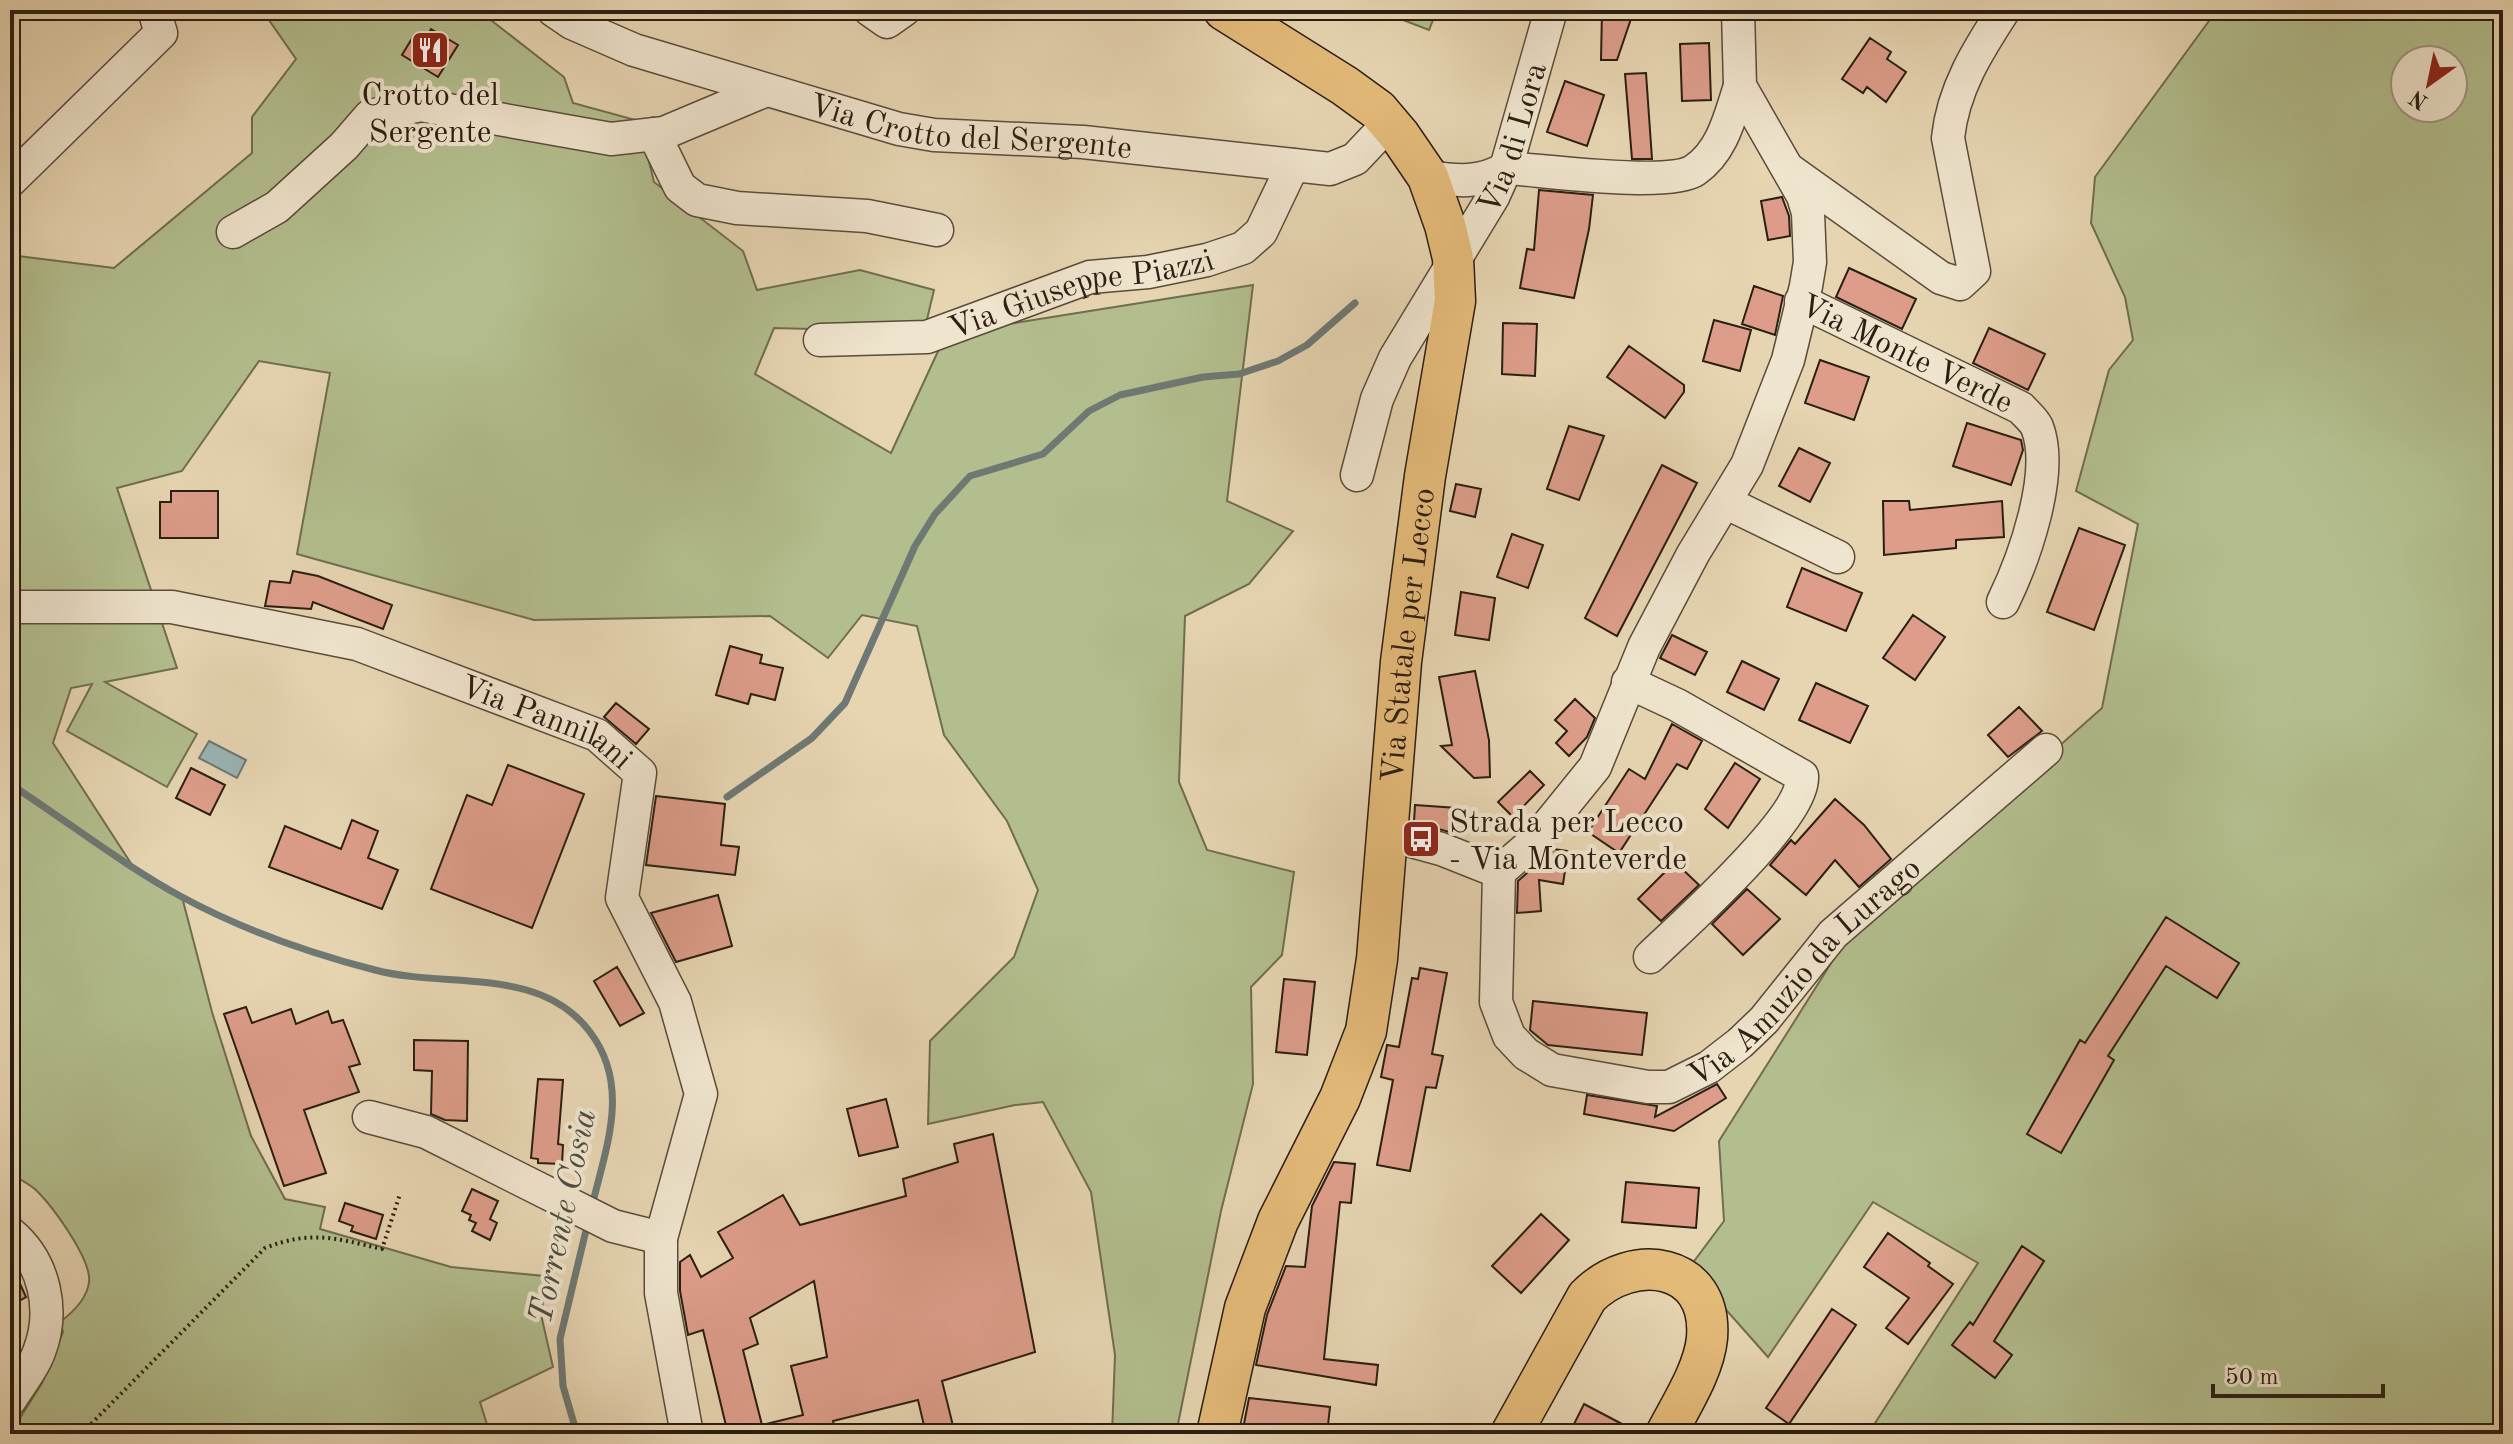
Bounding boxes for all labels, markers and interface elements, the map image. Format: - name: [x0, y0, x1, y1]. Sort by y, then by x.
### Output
- restaurant icon: Crotto del Sergente: [409, 29, 451, 71]
- north arrow: [2389, 44, 2469, 124]
- street label: Via di Lora: [1473, 59, 1554, 221]
- place label: Crotto del Sergente: [361, 81, 499, 150]
- text: N: [2406, 85, 2432, 113]
- street label: Via Crotto del Sergente: [805, 90, 1133, 166]
- street label: Via Giuseppe Piazzi: [945, 246, 1219, 347]
- street label: Via Monte Verde: [1794, 290, 2017, 421]
- street label: Via Statale per Lecco: [1378, 486, 1442, 784]
- street label: Via Pannilani: [455, 672, 637, 777]
- place label: Strada per Lecco - Via Monteverde: [1449, 808, 1687, 877]
- bus stop icon: Strada per Lecco - Via Monteverde: [1400, 818, 1442, 860]
- street label: Via Amuzio da Lurago: [1684, 853, 1928, 1094]
- water label: Torrente Cosia: [525, 1106, 603, 1327]
- scale bar: [2213, 1348, 2383, 1398]
- text: 50 m: [2225, 1366, 2279, 1390]

